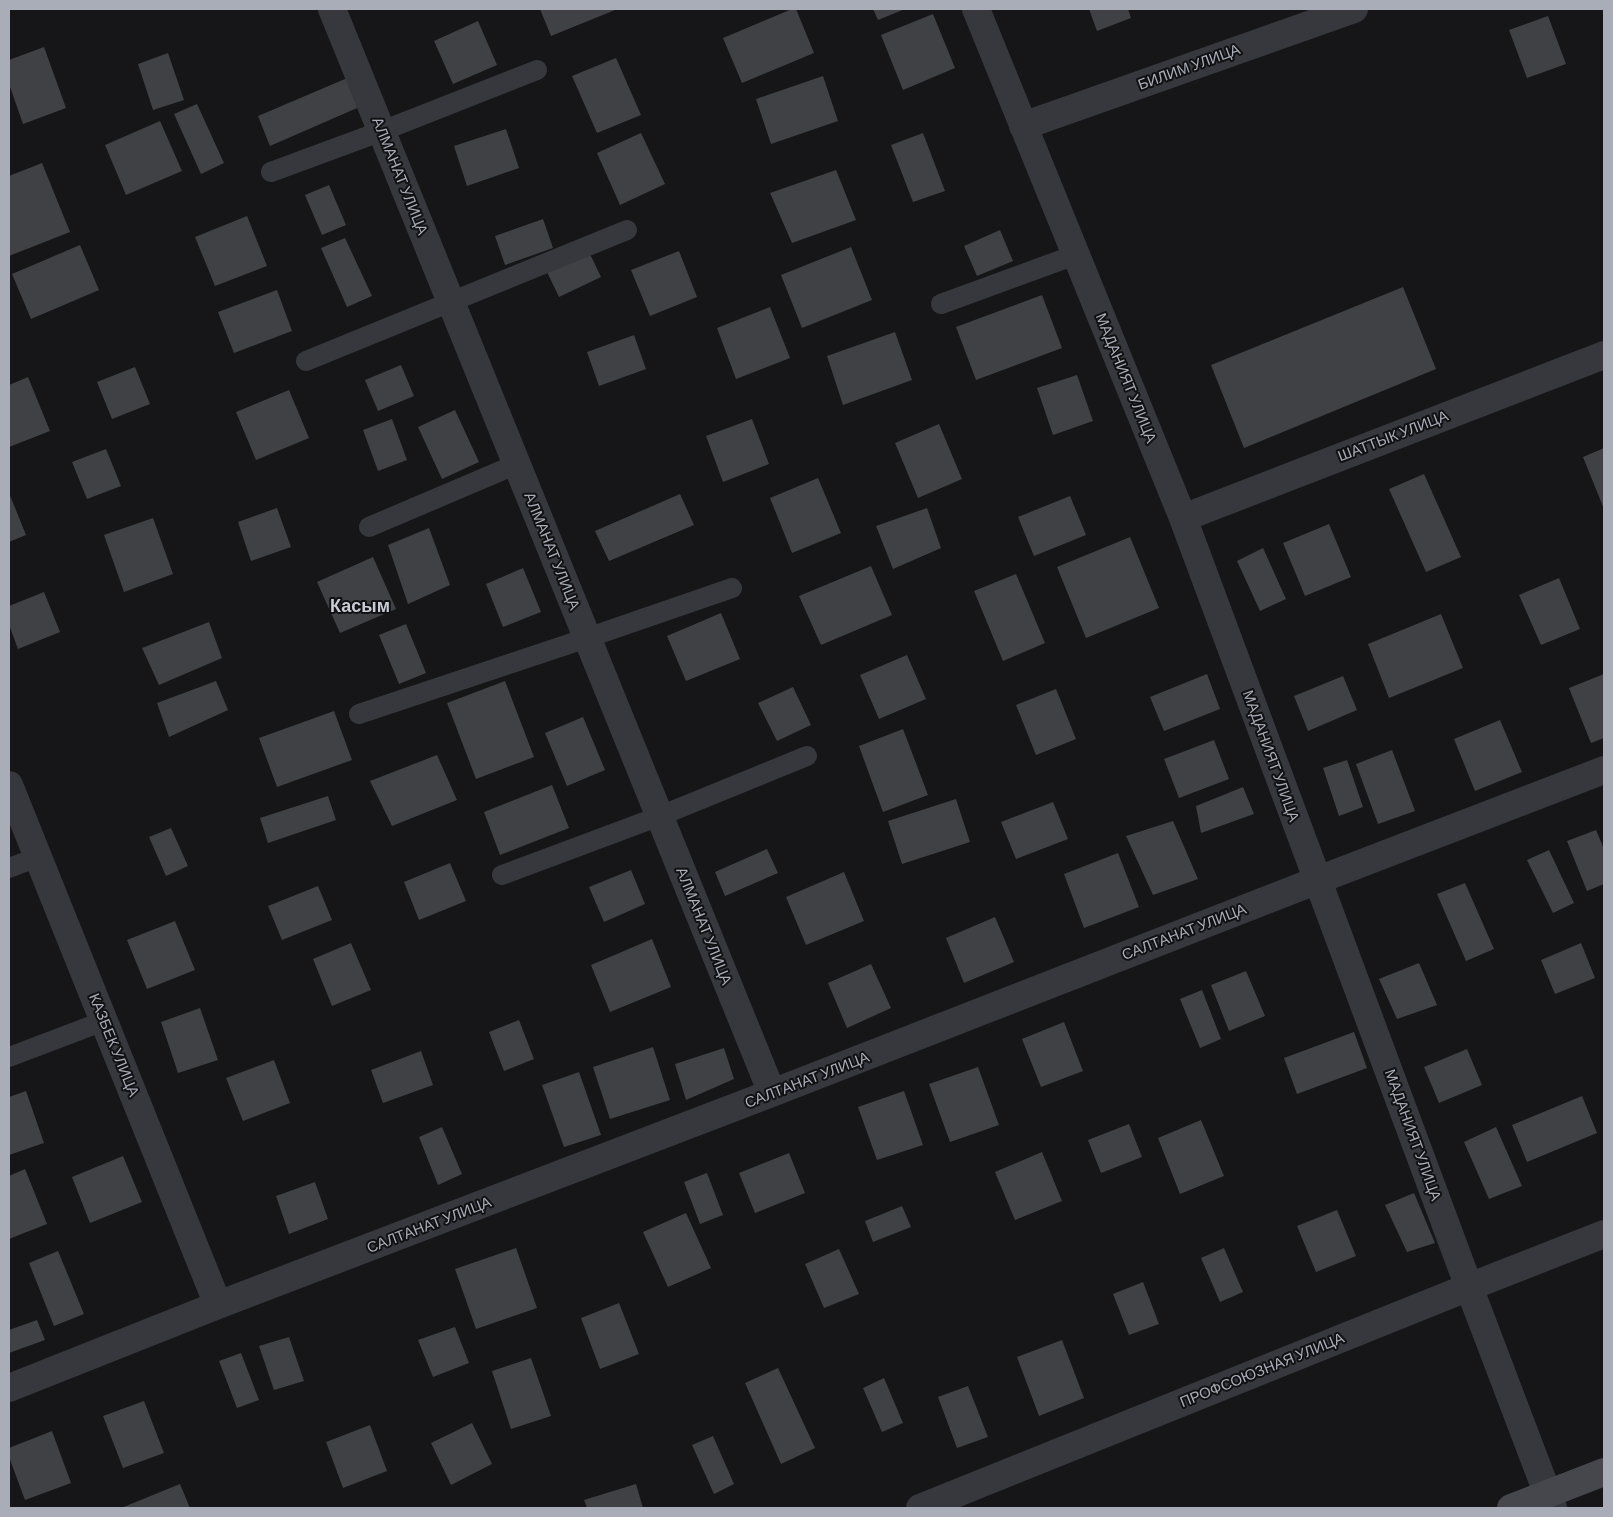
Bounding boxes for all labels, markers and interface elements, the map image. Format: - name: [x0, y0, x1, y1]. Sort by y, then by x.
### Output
- street label: БИЛИМ УЛИЦА: [1135, 40, 1243, 94]
- street label: АЛМАНАТ УЛИЦА: [368, 115, 432, 237]
- street label: МАДАНИЯТ УЛИЦА: [1092, 310, 1160, 446]
- street label: ШАТТЫК УЛИЦА: [1335, 407, 1451, 465]
- street label: АЛМАНАТ УЛИЦА: [520, 490, 584, 612]
- district label: Касым: [330, 595, 390, 617]
- street label: МАДАНИЯТ УЛИЦА: [1239, 688, 1303, 824]
- street label: АЛМАНАТ УЛИЦА: [672, 865, 736, 987]
- street label: САЛТАНАТ УЛИЦА: [1119, 900, 1249, 964]
- street label: КАЗБЕК УЛИЦА: [85, 991, 143, 1099]
- street label: САЛТАНАТ УЛИЦА: [742, 1048, 872, 1112]
- street label: МАДАНИЯТ УЛИЦА: [1381, 1067, 1445, 1203]
- street label: САЛТАНАТ УЛИЦА: [364, 1193, 494, 1257]
- street label: ПРОФСОЮЗНАЯ УЛИЦА: [1177, 1329, 1347, 1411]

